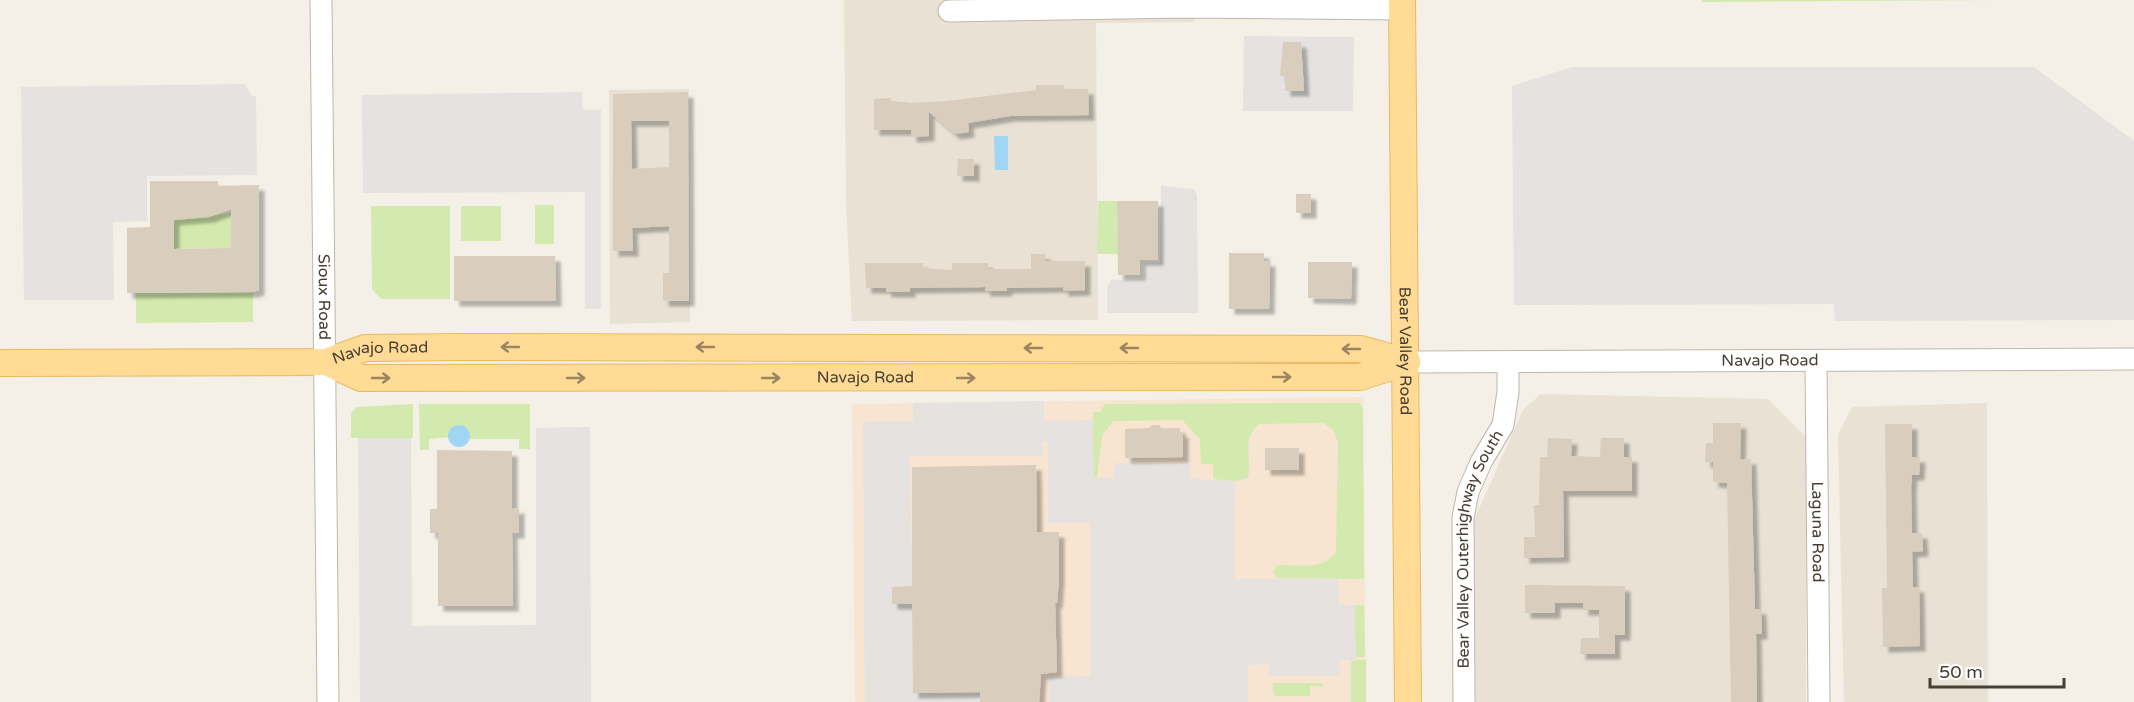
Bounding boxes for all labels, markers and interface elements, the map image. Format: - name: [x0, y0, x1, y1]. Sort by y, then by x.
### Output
- street label: Sioux Road: [314, 254, 334, 340]
- street label: Bear Valley Road: [1394, 287, 1416, 415]
- street label: Navajo Road: [330, 337, 428, 369]
- one-way arrow: [501, 341, 521, 353]
- one-way arrow: [696, 342, 716, 353]
- one-way arrow: [1024, 342, 1044, 354]
- one-way arrow: [1119, 343, 1139, 354]
- one-way arrow: [1341, 343, 1361, 355]
- street label: Navajo Road: [1721, 350, 1819, 371]
- street label: Navajo Road: [817, 367, 914, 388]
- one-way arrow: [1271, 371, 1291, 383]
- one-way arrow: [371, 372, 391, 384]
- one-way arrow: [566, 372, 586, 384]
- one-way arrow: [761, 372, 781, 384]
- one-way arrow: [956, 372, 976, 384]
- street label: Bear Valley Outerhighway South: [1452, 426, 1508, 669]
- street label: Laguna Road: [1807, 481, 1828, 583]
- scale bar: [1930, 651, 2064, 689]
- text: 50 m: [1939, 661, 1983, 683]

